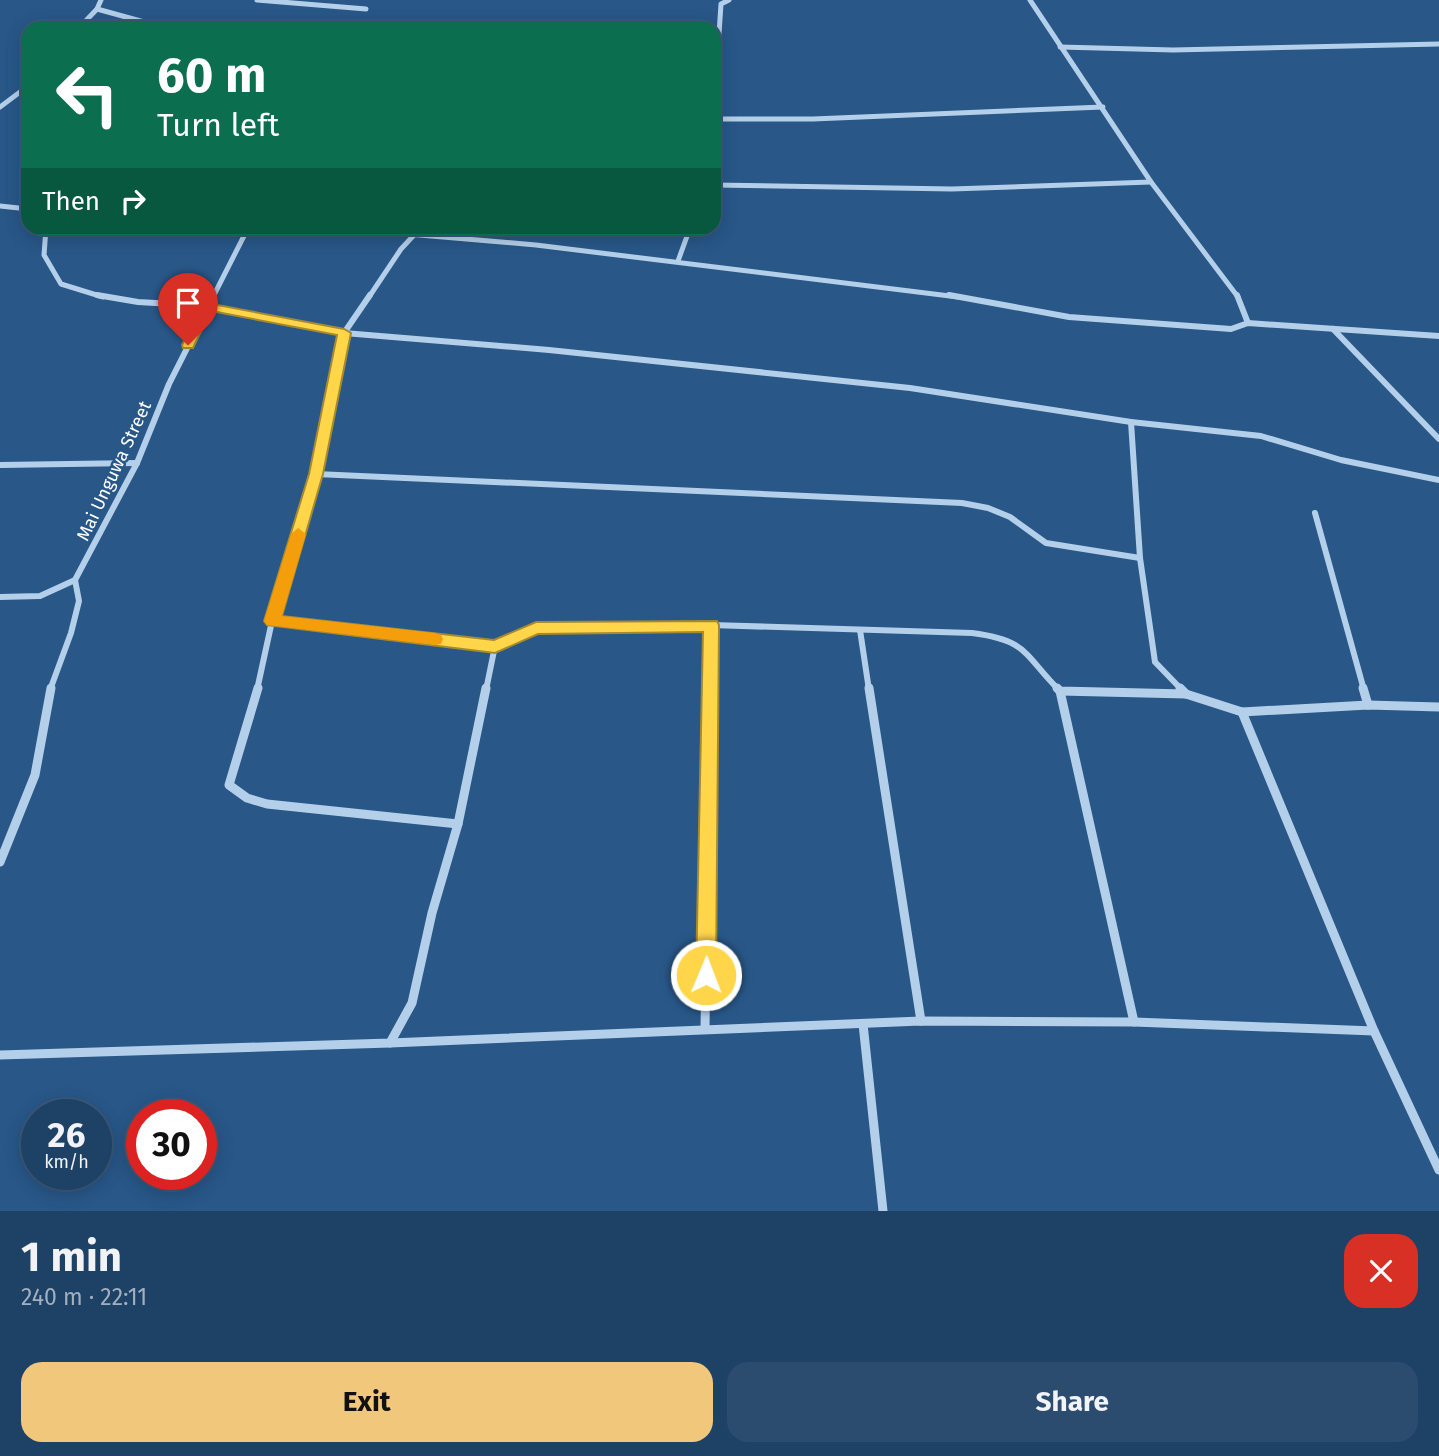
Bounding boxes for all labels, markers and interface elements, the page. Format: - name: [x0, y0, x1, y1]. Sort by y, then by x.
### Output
- text: 60 m: [157, 46, 266, 105]
- icon: left: [42, 49, 133, 140]
- text: Turn left: [157, 106, 279, 144]
- icon: right: [114, 182, 152, 220]
- text: Then: [42, 186, 100, 217]
- pin: [158, 273, 218, 345]
- icon: arrive: [169, 284, 207, 322]
- street label: Mai Unguwa Street: [72, 397, 156, 544]
- position arrow: [669, 938, 743, 1012]
- speed limit sign: 30: [126, 1099, 217, 1190]
- text: 26: [48, 1114, 85, 1156]
- text: km/h: [44, 1151, 89, 1173]
- text: 1 min: [21, 1232, 122, 1282]
- button: close: [1344, 1234, 1418, 1308]
- text: 240 m · 22:11: [21, 1283, 147, 1311]
- button: Exit: [21, 1362, 713, 1442]
- button: Share: [727, 1362, 1418, 1442]

